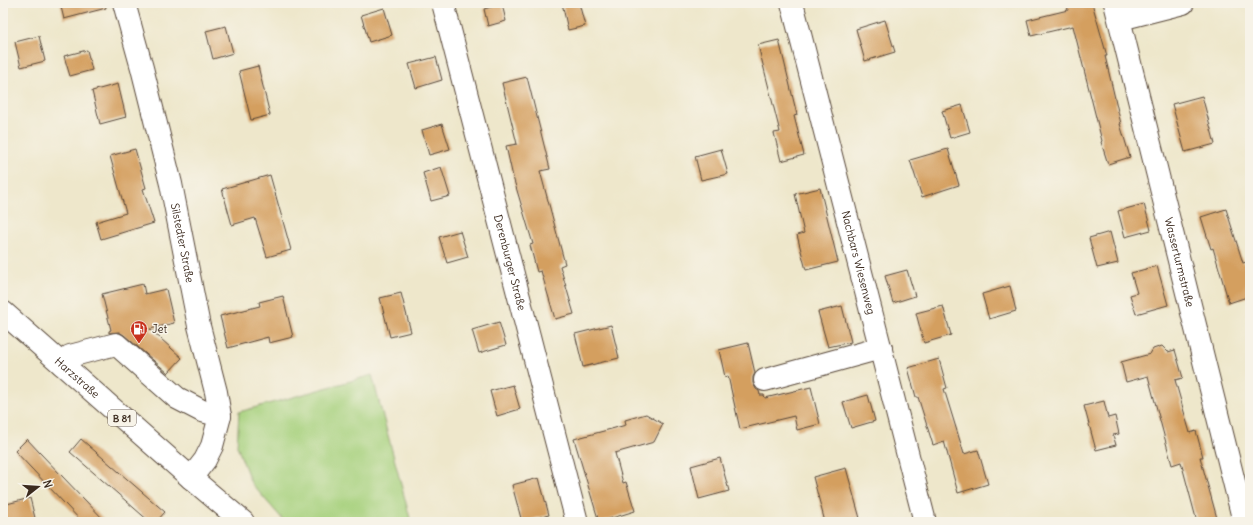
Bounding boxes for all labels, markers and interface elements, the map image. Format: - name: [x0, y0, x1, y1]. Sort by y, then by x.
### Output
- street label: Silstedter Straße: [168, 202, 197, 284]
- street label: Nachbars Wiesenweg: [839, 209, 879, 316]
- street label: Derenburger Straße: [491, 213, 529, 312]
- street label: Wasserturmstraße: [1162, 216, 1197, 309]
- fuel station icon: Jet: [129, 319, 149, 344]
- place label: Jet: [152, 322, 168, 336]
- street label: Harzstraße: [52, 354, 103, 401]
- road number: B 81: [108, 410, 136, 426]
- north arrow: [18, 467, 58, 507]
- text: N: [40, 478, 55, 490]

